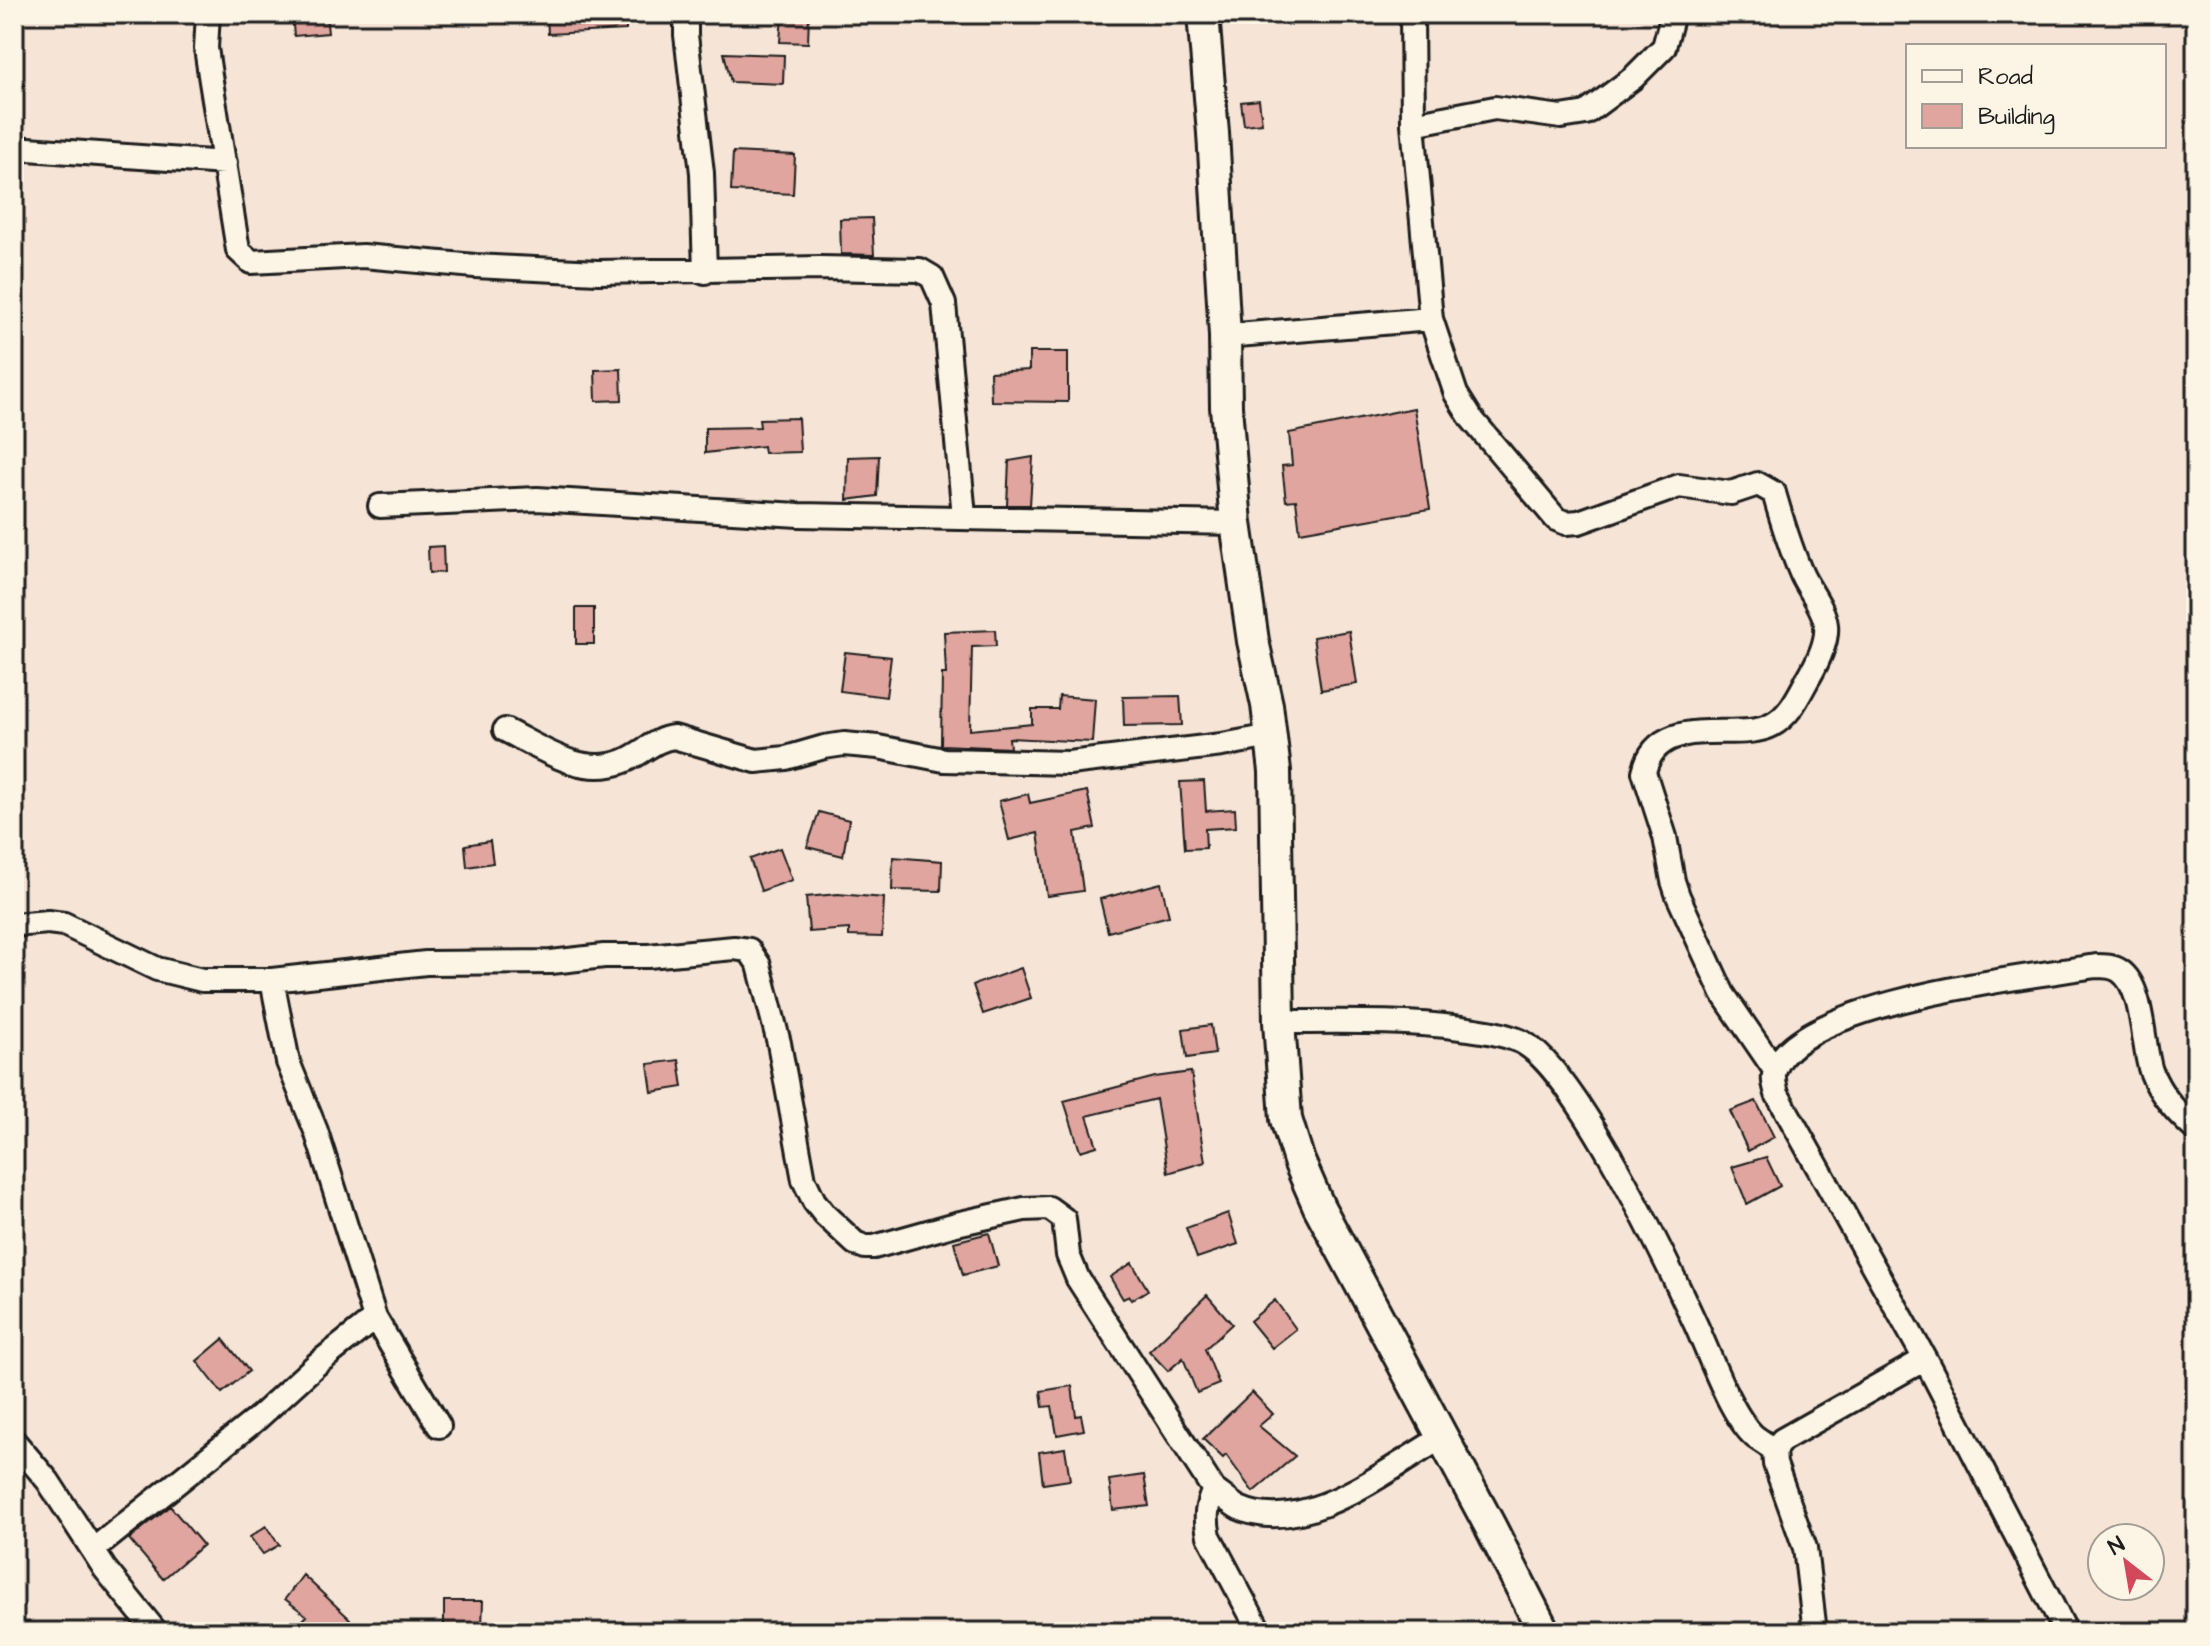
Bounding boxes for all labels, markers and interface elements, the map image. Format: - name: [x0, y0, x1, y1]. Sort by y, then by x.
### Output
- legend: [1906, 44, 2166, 148]
- text: Road: [1978, 60, 2033, 94]
- text: Building: [1978, 100, 2055, 135]
- north arrow: [2086, 1522, 2166, 1602]
- text: N: [2103, 1529, 2131, 1563]

